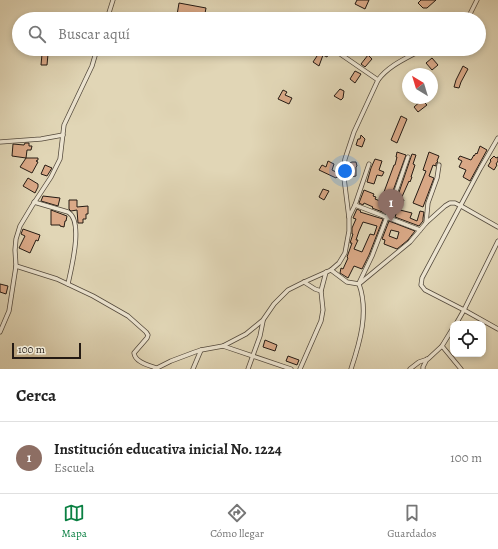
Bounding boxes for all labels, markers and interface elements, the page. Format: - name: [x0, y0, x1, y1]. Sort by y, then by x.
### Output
- search box: [12, 12, 486, 56]
- icon: search: [26, 23, 48, 45]
- text: Buscar aquí: [58, 24, 130, 44]
- north arrow: [402, 68, 438, 104]
- your location: [335, 161, 355, 181]
- pin: 1: [378, 189, 404, 222]
- map controls: [450, 321, 486, 357]
- button: locate: [450, 321, 486, 357]
- scale bar: [12, 341, 81, 360]
- text: 100 m: [18, 342, 45, 357]
- text: Cerca: [16, 384, 56, 407]
- text: Institución educativa inicial No. 1224: [54, 439, 282, 459]
- text: 1: [27, 449, 31, 466]
- text: 100 m: [450, 449, 482, 466]
- text: Escuela: [54, 459, 95, 476]
- tab: Mapa: [62, 502, 87, 541]
- tab: Cómo llegar: [210, 502, 264, 541]
- tab: Guardados: [387, 502, 436, 541]

